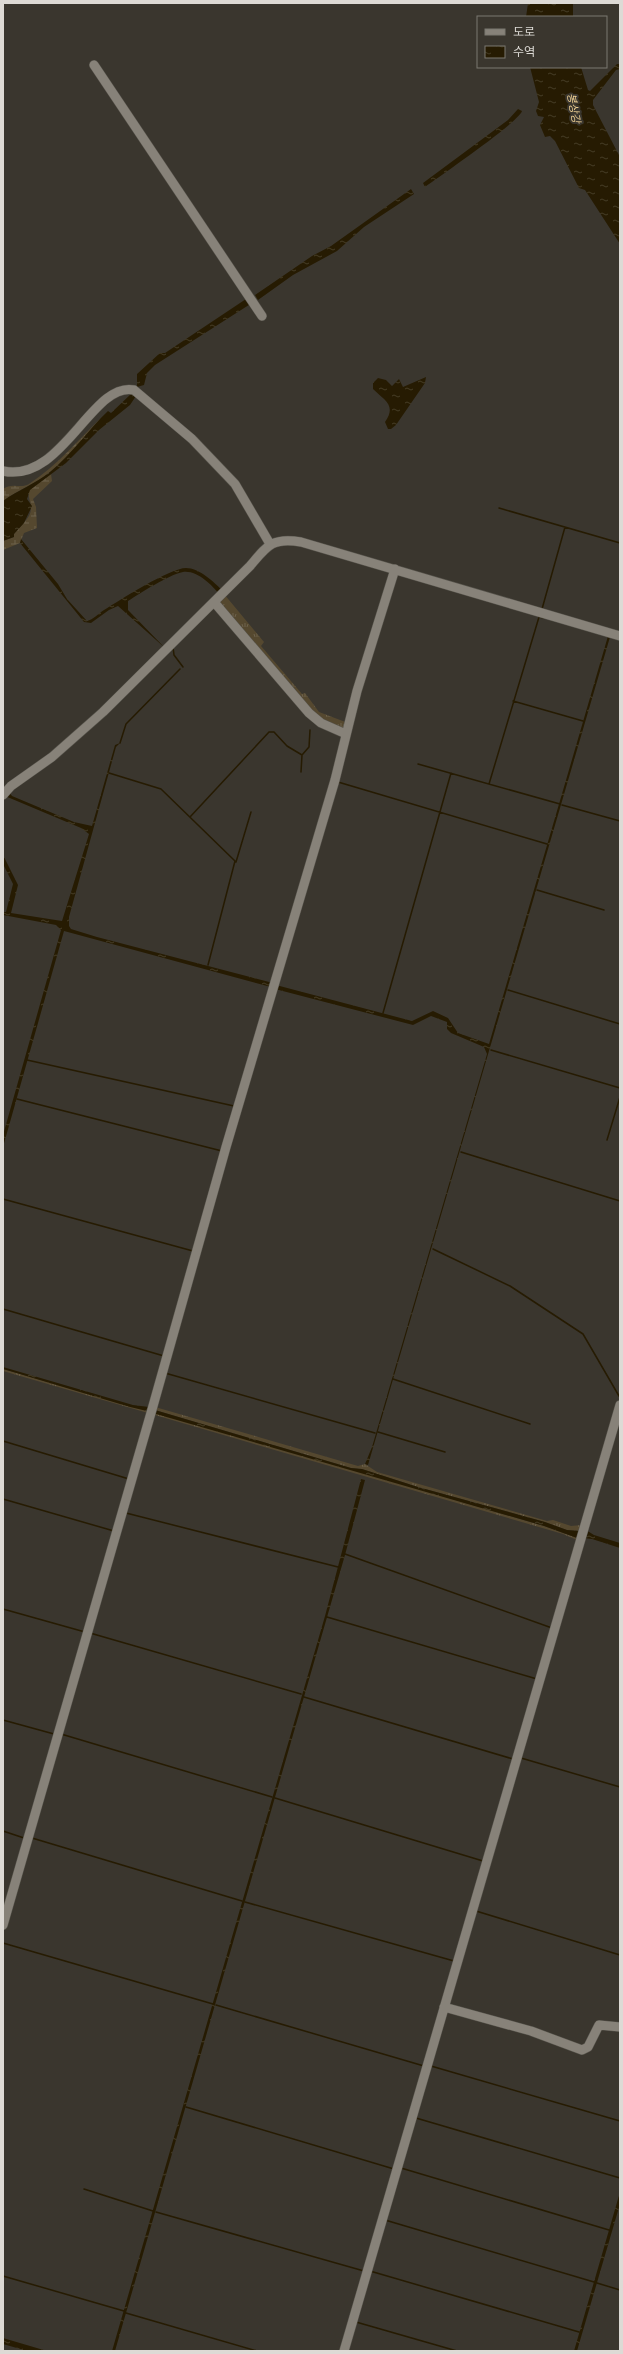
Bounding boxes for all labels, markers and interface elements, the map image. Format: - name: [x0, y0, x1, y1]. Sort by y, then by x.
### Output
- legend: [477, 16, 607, 68]
- text: 도로: [513, 25, 535, 39]
- text: 수역: [513, 45, 535, 59]
- water label: 봉상강: [564, 92, 583, 126]

